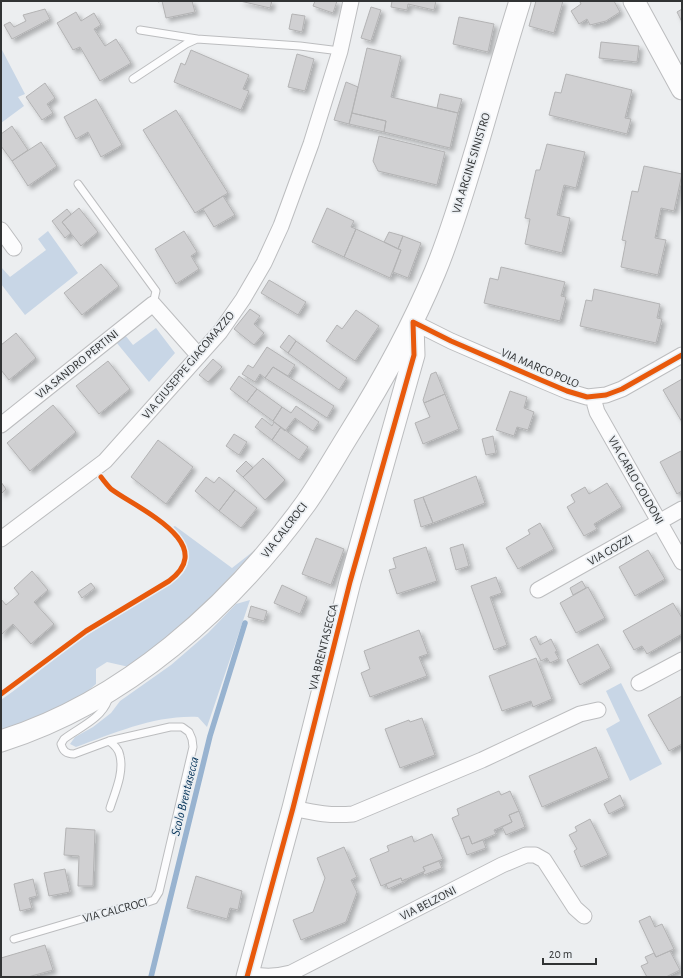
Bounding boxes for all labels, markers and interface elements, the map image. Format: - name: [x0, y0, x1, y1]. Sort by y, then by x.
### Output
- street label: VIA ARGINE SINISTRO: [450, 111, 492, 215]
- street label: VIA GIUSEPPE GIACOMAZZO: [140, 309, 237, 421]
- street label: VIA SANDRO PERTINI: [33, 327, 121, 401]
- street label: VIA MARCO POLO: [499, 346, 581, 390]
- street label: VIA CARLO GOLDONI: [606, 434, 666, 526]
- street label: VIA CALCROCI: [259, 500, 309, 560]
- street label: VIA GOZZI: [586, 532, 634, 568]
- street label: VIA BRENTASECCA: [306, 602, 340, 691]
- water label: Scolo Brentasecca: [169, 755, 202, 837]
- street label: VIA BELZONI: [398, 884, 458, 922]
- street label: VIA CALCROCI: [81, 896, 149, 924]
- scale bar: [543, 940, 596, 966]
- text: 20 m: [549, 948, 572, 960]

